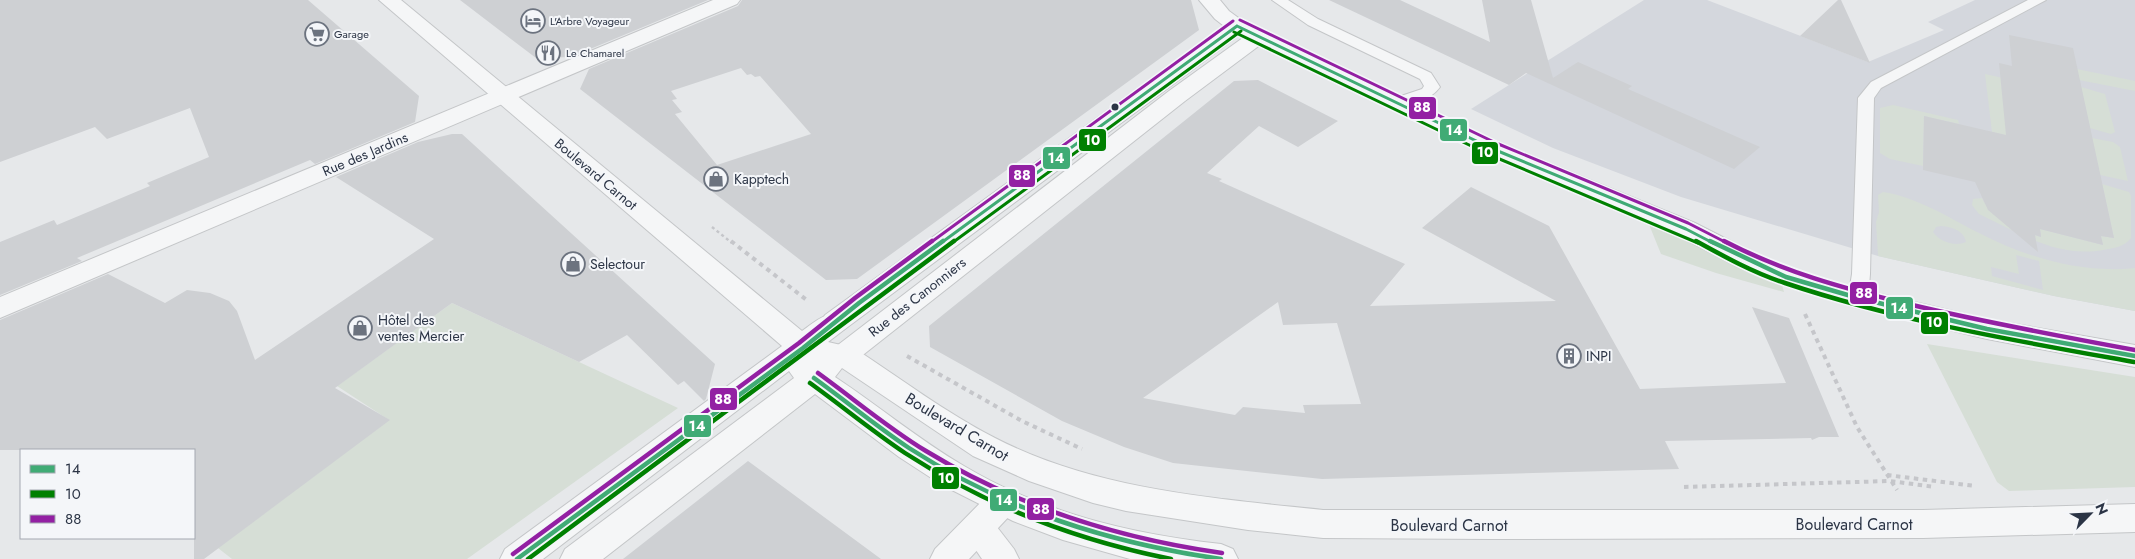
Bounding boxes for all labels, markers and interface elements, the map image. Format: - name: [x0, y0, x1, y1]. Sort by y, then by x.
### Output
- hotel icon: L'Arbre Voyageur: [520, 8, 546, 34]
- place label: L'Arbre Voyageur: [550, 13, 629, 29]
- supermarket icon: Garage: [304, 21, 330, 47]
- place label: Garage: [334, 26, 369, 42]
- restaurant icon: Le Chamarel: [535, 40, 561, 66]
- place label: Le Chamarel: [566, 45, 624, 61]
- line badge: 88: [1408, 96, 1437, 120]
- text: 88: [1413, 97, 1431, 117]
- unlabelled marker: [1110, 102, 1120, 112]
- line badge: 14: [1439, 118, 1468, 142]
- text: 14: [1446, 120, 1463, 140]
- street label: Rue des Jardins: [319, 127, 411, 181]
- line badge: 10: [1078, 128, 1107, 152]
- text: 10: [1084, 130, 1100, 150]
- street label: Boulevard Carnot: [550, 133, 642, 215]
- line badge: 10: [1471, 141, 1499, 165]
- text: 10: [1477, 142, 1493, 162]
- line badge: 14: [1042, 146, 1071, 170]
- text: 14: [1048, 148, 1065, 168]
- line badge: 88: [1008, 164, 1036, 188]
- text: 88: [1013, 165, 1031, 185]
- shop icon: Kapptech: [703, 166, 729, 192]
- place label: Kapptech: [734, 169, 789, 189]
- shop icon: Selectour: [560, 251, 586, 277]
- street label: Rue des Canonniers: [864, 252, 970, 341]
- place label: Selectour: [590, 254, 645, 274]
- line badge: 88: [1849, 281, 1878, 305]
- text: 88: [1855, 283, 1873, 303]
- line badge: 14: [1885, 296, 1914, 320]
- text: 14: [1891, 298, 1908, 318]
- place label: Hôtel des ventes Mercier: [378, 310, 465, 346]
- line badge: 10: [1920, 311, 1949, 335]
- text: 10: [1926, 312, 1942, 332]
- shop icon: Hôtel des ventes Mercier: [347, 315, 373, 341]
- building icon: INPI: [1556, 343, 1582, 369]
- place label: INPI: [1586, 346, 1611, 366]
- line badge: 88: [709, 387, 738, 411]
- street label: Boulevard Carnot: [901, 387, 1013, 467]
- text: 88: [714, 389, 732, 409]
- line badge: 14: [683, 414, 712, 438]
- text: 14: [689, 416, 706, 436]
- legend: [20, 449, 195, 539]
- text: 14: [65, 458, 81, 480]
- line badge: 10: [931, 466, 960, 490]
- text: 10: [938, 468, 954, 488]
- text: 10: [65, 483, 81, 505]
- line badge: 14: [989, 488, 1018, 512]
- north arrow: [2065, 489, 2115, 539]
- text: 14: [996, 490, 1013, 510]
- line badge: 88: [1026, 497, 1055, 521]
- text: 88: [1032, 499, 1050, 519]
- text: N: [2090, 500, 2113, 518]
- text: 88: [65, 508, 81, 530]
- street label: Boulevard Carnot: [1795, 513, 1913, 536]
- street label: Boulevard Carnot: [1390, 514, 1508, 537]

